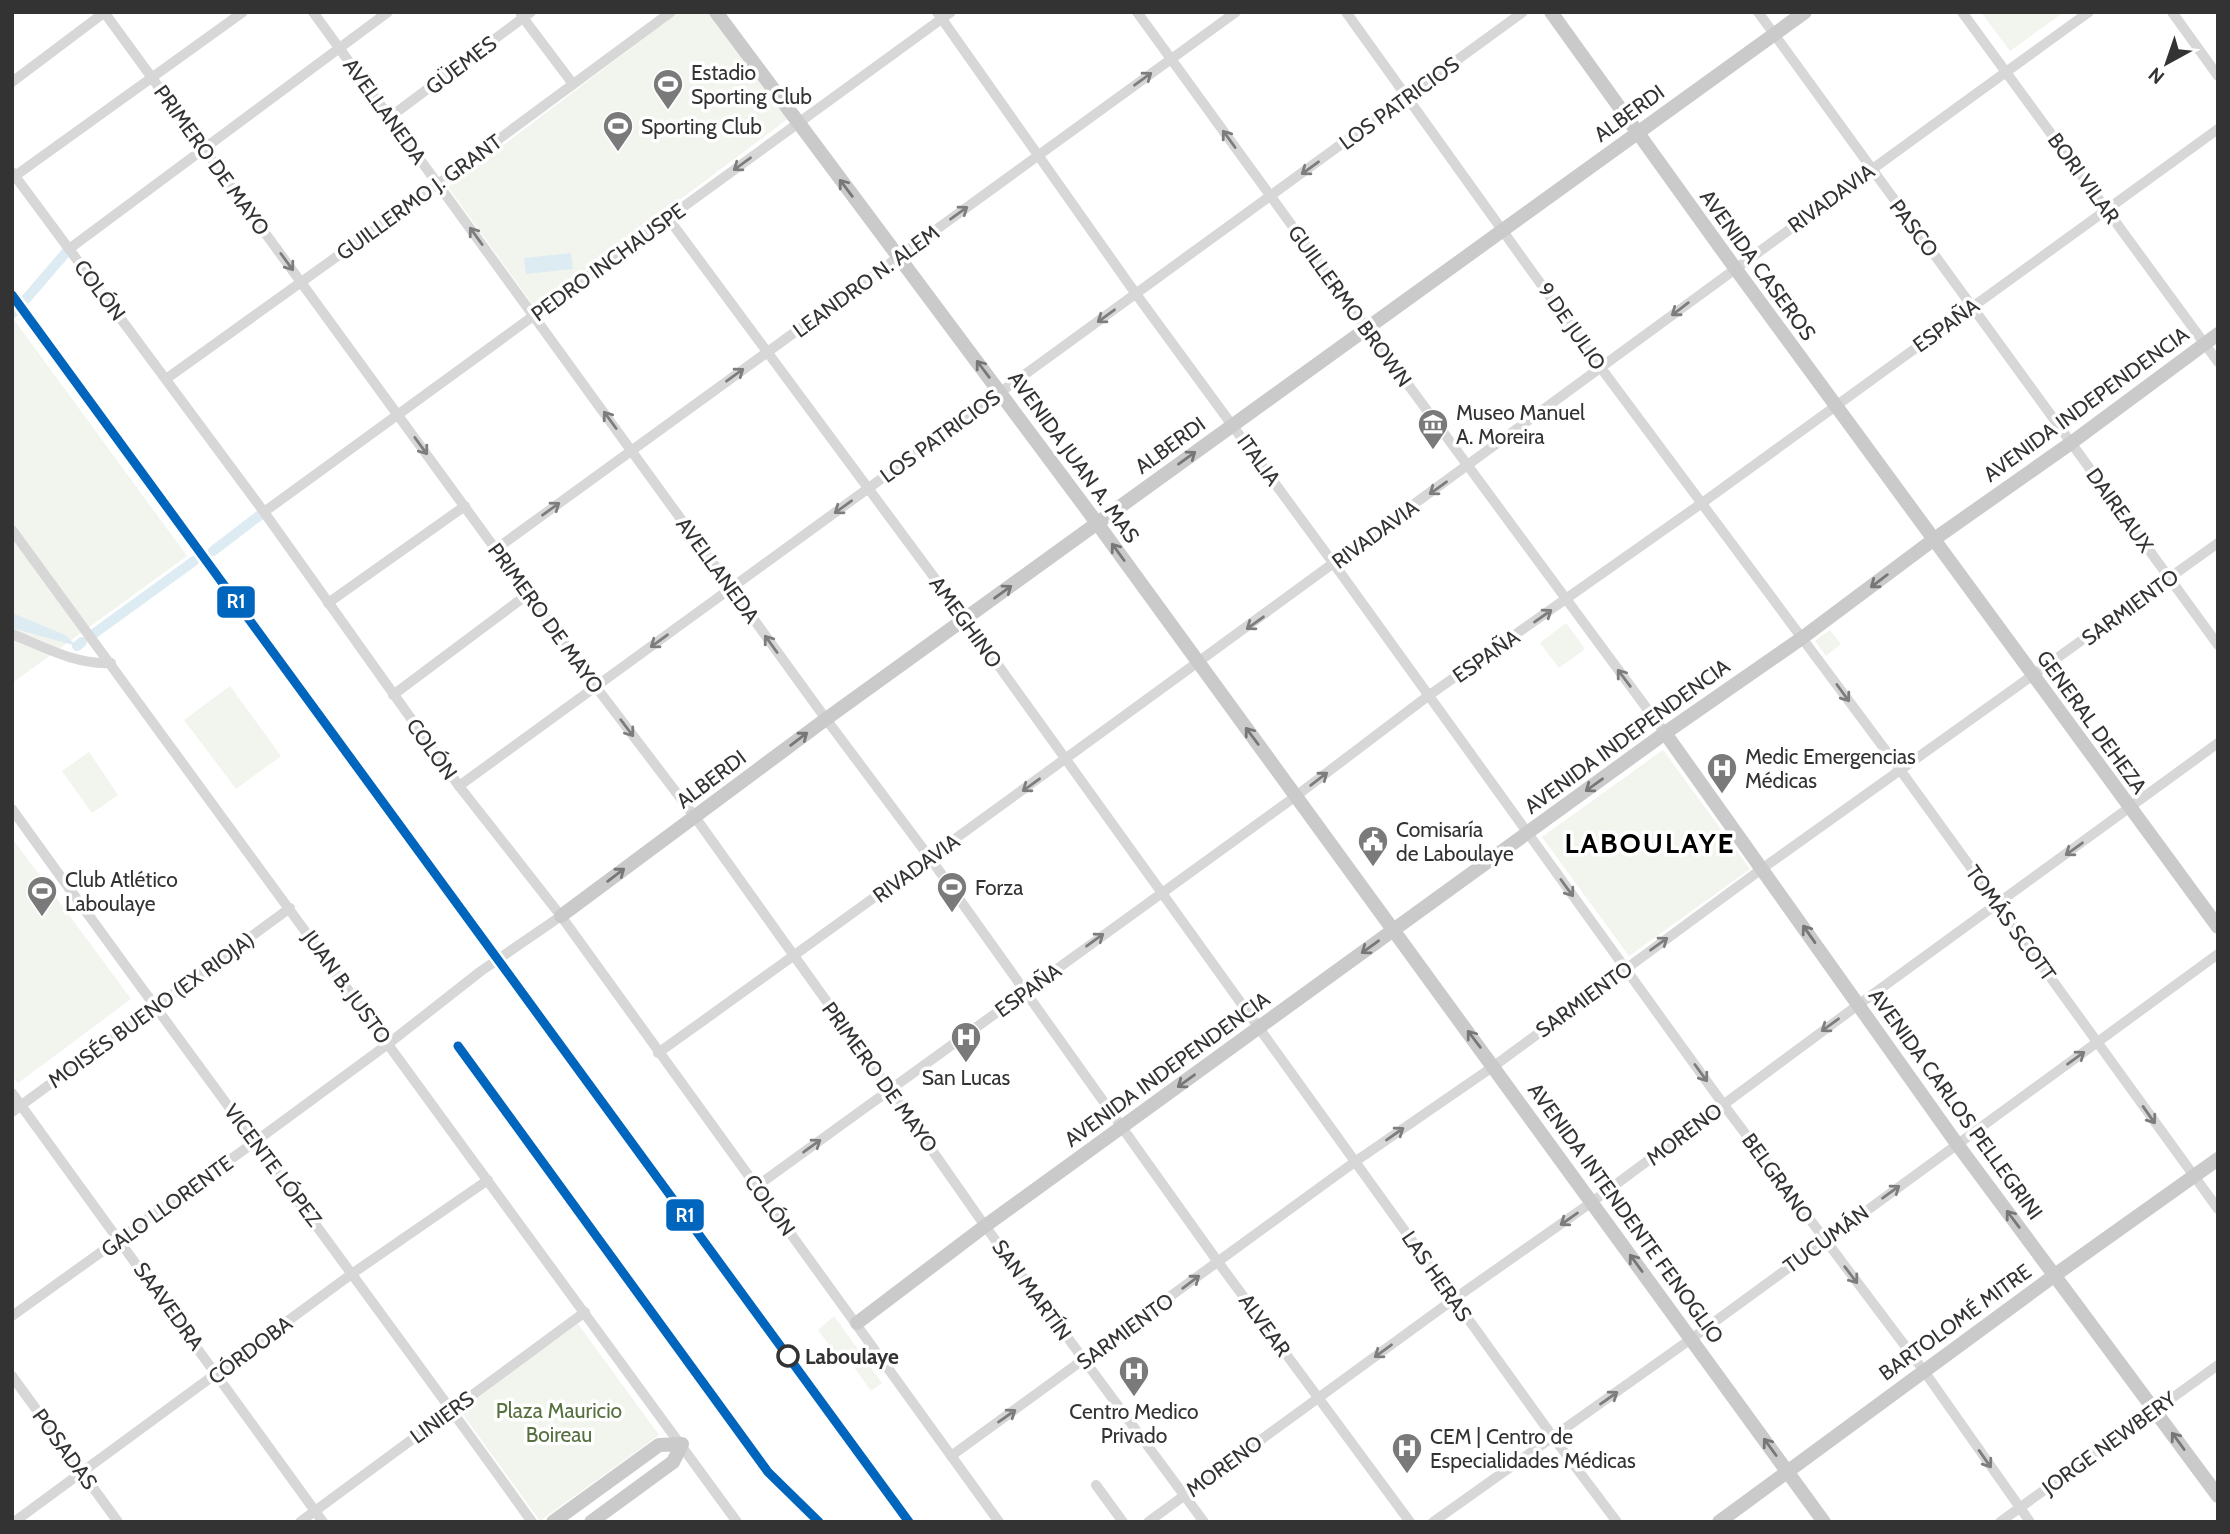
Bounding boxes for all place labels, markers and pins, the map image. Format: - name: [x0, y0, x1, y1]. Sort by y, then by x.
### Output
- place label: Estadio Sporting Club: [691, 60, 812, 109]
- sports icon: Estadio Sporting Club: [651, 67, 685, 111]
- sports icon: Sporting Club: [601, 109, 635, 153]
- place label: Sporting Club: [641, 114, 762, 139]
- place label: Museo Manuel A. Moreira: [1456, 400, 1585, 449]
- museum icon: Museo Manuel A. Moreira: [1416, 407, 1450, 451]
- place label: Medic Emergencias Médicas: [1745, 744, 1916, 793]
- hospital icon: Medic Emergencias Médicas: [1705, 751, 1739, 795]
- place label: Comisaría de Laboulaye: [1396, 817, 1514, 866]
- public building icon: Comisaría de Laboulaye: [1356, 824, 1390, 868]
- place label: Club Atlético Laboulaye: [65, 867, 178, 916]
- sports icon: Forza: [935, 870, 969, 914]
- sports icon: Club Atlético Laboulaye: [25, 874, 59, 918]
- place label: Forza: [975, 875, 1023, 900]
- hospital icon: San Lucas: [949, 1020, 983, 1064]
- place label: San Lucas: [922, 1065, 1011, 1090]
- place label: Laboulaye: [805, 1344, 899, 1369]
- marker: Laboulaye: [777, 1345, 799, 1367]
- hospital icon: Centro Medico Privado: [1117, 1354, 1151, 1398]
- place label: Centro Medico Privado: [1069, 1399, 1199, 1448]
- place label: CEM | Centro de Especialidades Médicas: [1430, 1424, 1636, 1473]
- hospital icon: CEM | Centro de Especialidades Médicas: [1390, 1431, 1424, 1475]

